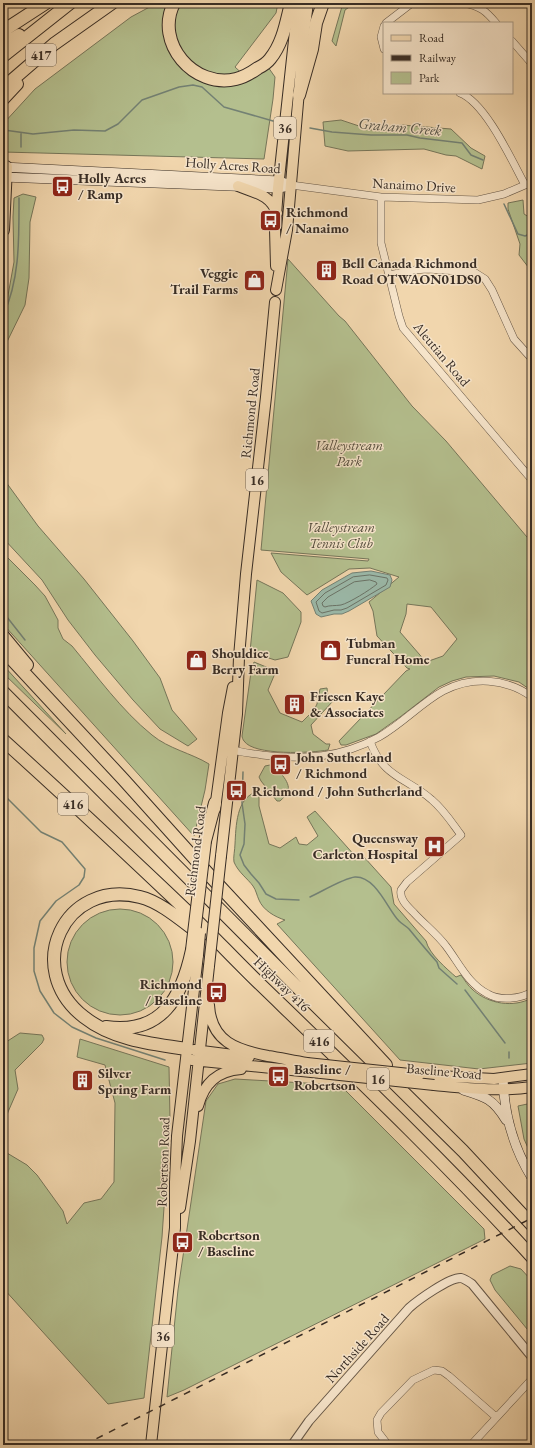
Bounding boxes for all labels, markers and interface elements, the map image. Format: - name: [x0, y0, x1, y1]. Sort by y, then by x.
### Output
- legend: [383, 22, 513, 94]
- text: Road: [419, 30, 445, 46]
- road number: 417: [26, 44, 56, 66]
- text: Railway: [419, 50, 457, 66]
- text: Park: [419, 70, 440, 86]
- water label: Graham Creek: [358, 113, 443, 140]
- road number: 36: [274, 117, 296, 139]
- street label: Holly Acres Road: [185, 153, 282, 177]
- place label: Holly Acres / Ramp: [78, 169, 146, 203]
- bus stop icon: Holly Acres / Ramp: [50, 173, 76, 199]
- street label: Nanaimo Drive: [372, 174, 457, 196]
- place label: Richmond / Nanaimo: [286, 203, 349, 237]
- bus stop icon: Richmond / Nanaimo: [257, 207, 283, 233]
- place label: Bell Canada Richmond Road OTWAON01DS0: [342, 254, 482, 288]
- building icon: Bell Canada Richmond Road OTWAON01DS0: [314, 258, 340, 284]
- place label: Veggie Trail Farms: [170, 264, 238, 298]
- shop icon: Veggie Trail Farms: [241, 268, 267, 294]
- street label: Aleutian Road: [409, 317, 475, 391]
- street label: Richmond Road: [236, 366, 264, 459]
- park label: Valleystream Park: [315, 436, 383, 470]
- road number: 16: [246, 469, 268, 491]
- park label: Valleystream Tennis Club: [307, 518, 375, 552]
- place label: Tubman Funeral Home: [346, 634, 430, 668]
- shop icon: Tubman Funeral Home: [317, 638, 343, 664]
- place label: Shouldice Berry Farm: [212, 644, 280, 678]
- shop icon: Shouldice Berry Farm: [184, 648, 210, 674]
- place label: Friesen Kaye & Associates: [310, 687, 384, 721]
- building icon: Friesen Kaye & Associates: [282, 691, 308, 717]
- place label: John Sutherland / Richmond: [294, 748, 392, 782]
- bus stop icon: John Sutherland / Richmond: [267, 752, 293, 778]
- bus stop icon: Richmond / John Sutherland: [224, 778, 250, 804]
- place label: Richmond / John Sutherland: [252, 782, 423, 800]
- road number: 416: [58, 793, 88, 815]
- street label: Richmond Road: [181, 804, 210, 897]
- place label: Queensway Carleton Hospital: [313, 829, 418, 863]
- hospital icon: Queensway Carleton Hospital: [421, 833, 447, 859]
- street label: Highway 416: [250, 953, 314, 1016]
- place label: Richmond / Baseline: [140, 975, 202, 1009]
- bus stop icon: Richmond / Baseline: [204, 979, 230, 1005]
- road number: 416: [304, 1030, 334, 1052]
- street label: Baseline Road: [406, 1059, 483, 1083]
- place label: Baseline / Robertson: [294, 1060, 356, 1094]
- place label: Silver Spring Farm: [98, 1064, 172, 1098]
- bus stop icon: Baseline / Robertson: [266, 1064, 292, 1090]
- building icon: Silver Spring Farm: [69, 1068, 95, 1094]
- road number: 16: [367, 1068, 389, 1090]
- street label: Robertson Road: [152, 1116, 174, 1207]
- place label: Robertson / Baseline: [198, 1226, 260, 1260]
- bus stop icon: Robertson / Baseline: [169, 1230, 195, 1256]
- street label: Northside Road: [321, 1309, 393, 1386]
- road number: 36: [152, 1325, 174, 1347]

